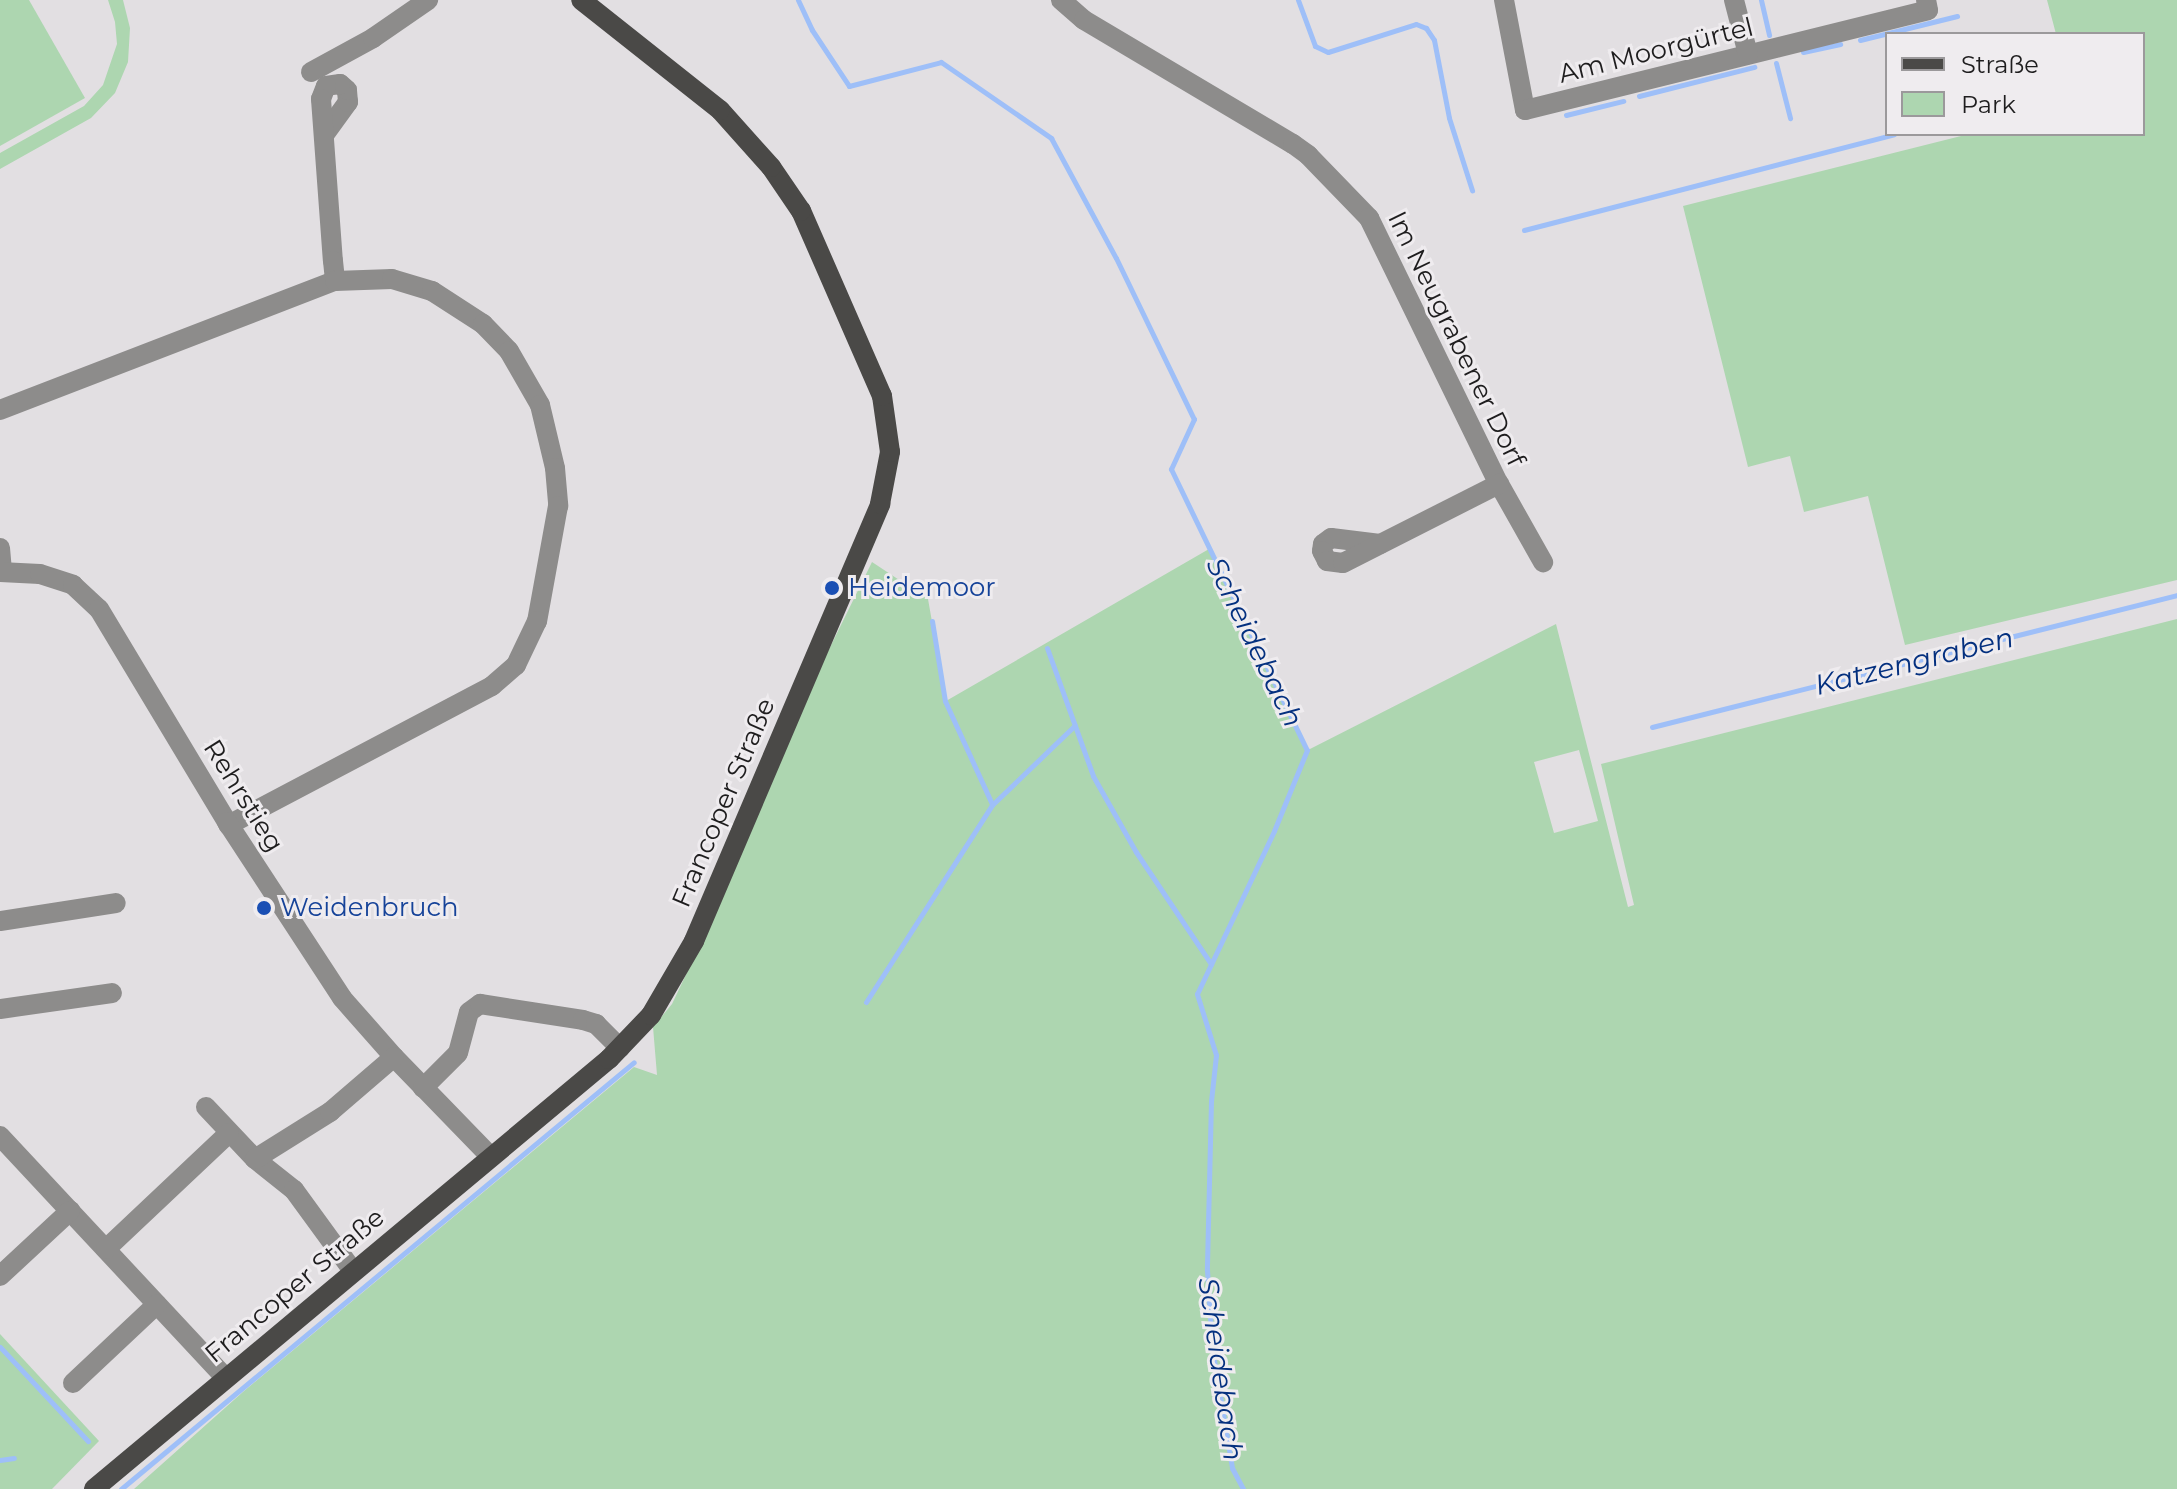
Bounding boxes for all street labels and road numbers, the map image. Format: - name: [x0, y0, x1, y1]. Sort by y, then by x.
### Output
- street label: Am Moorgürtel: [1555, 12, 1757, 90]
- street label: Im Neugrabener Dorf: [1381, 206, 1531, 472]
- street label: Francoper Straße: [666, 694, 782, 912]
- street label: Rehrstieg: [196, 734, 290, 858]
- street label: Francoper Straße: [199, 1202, 391, 1370]

